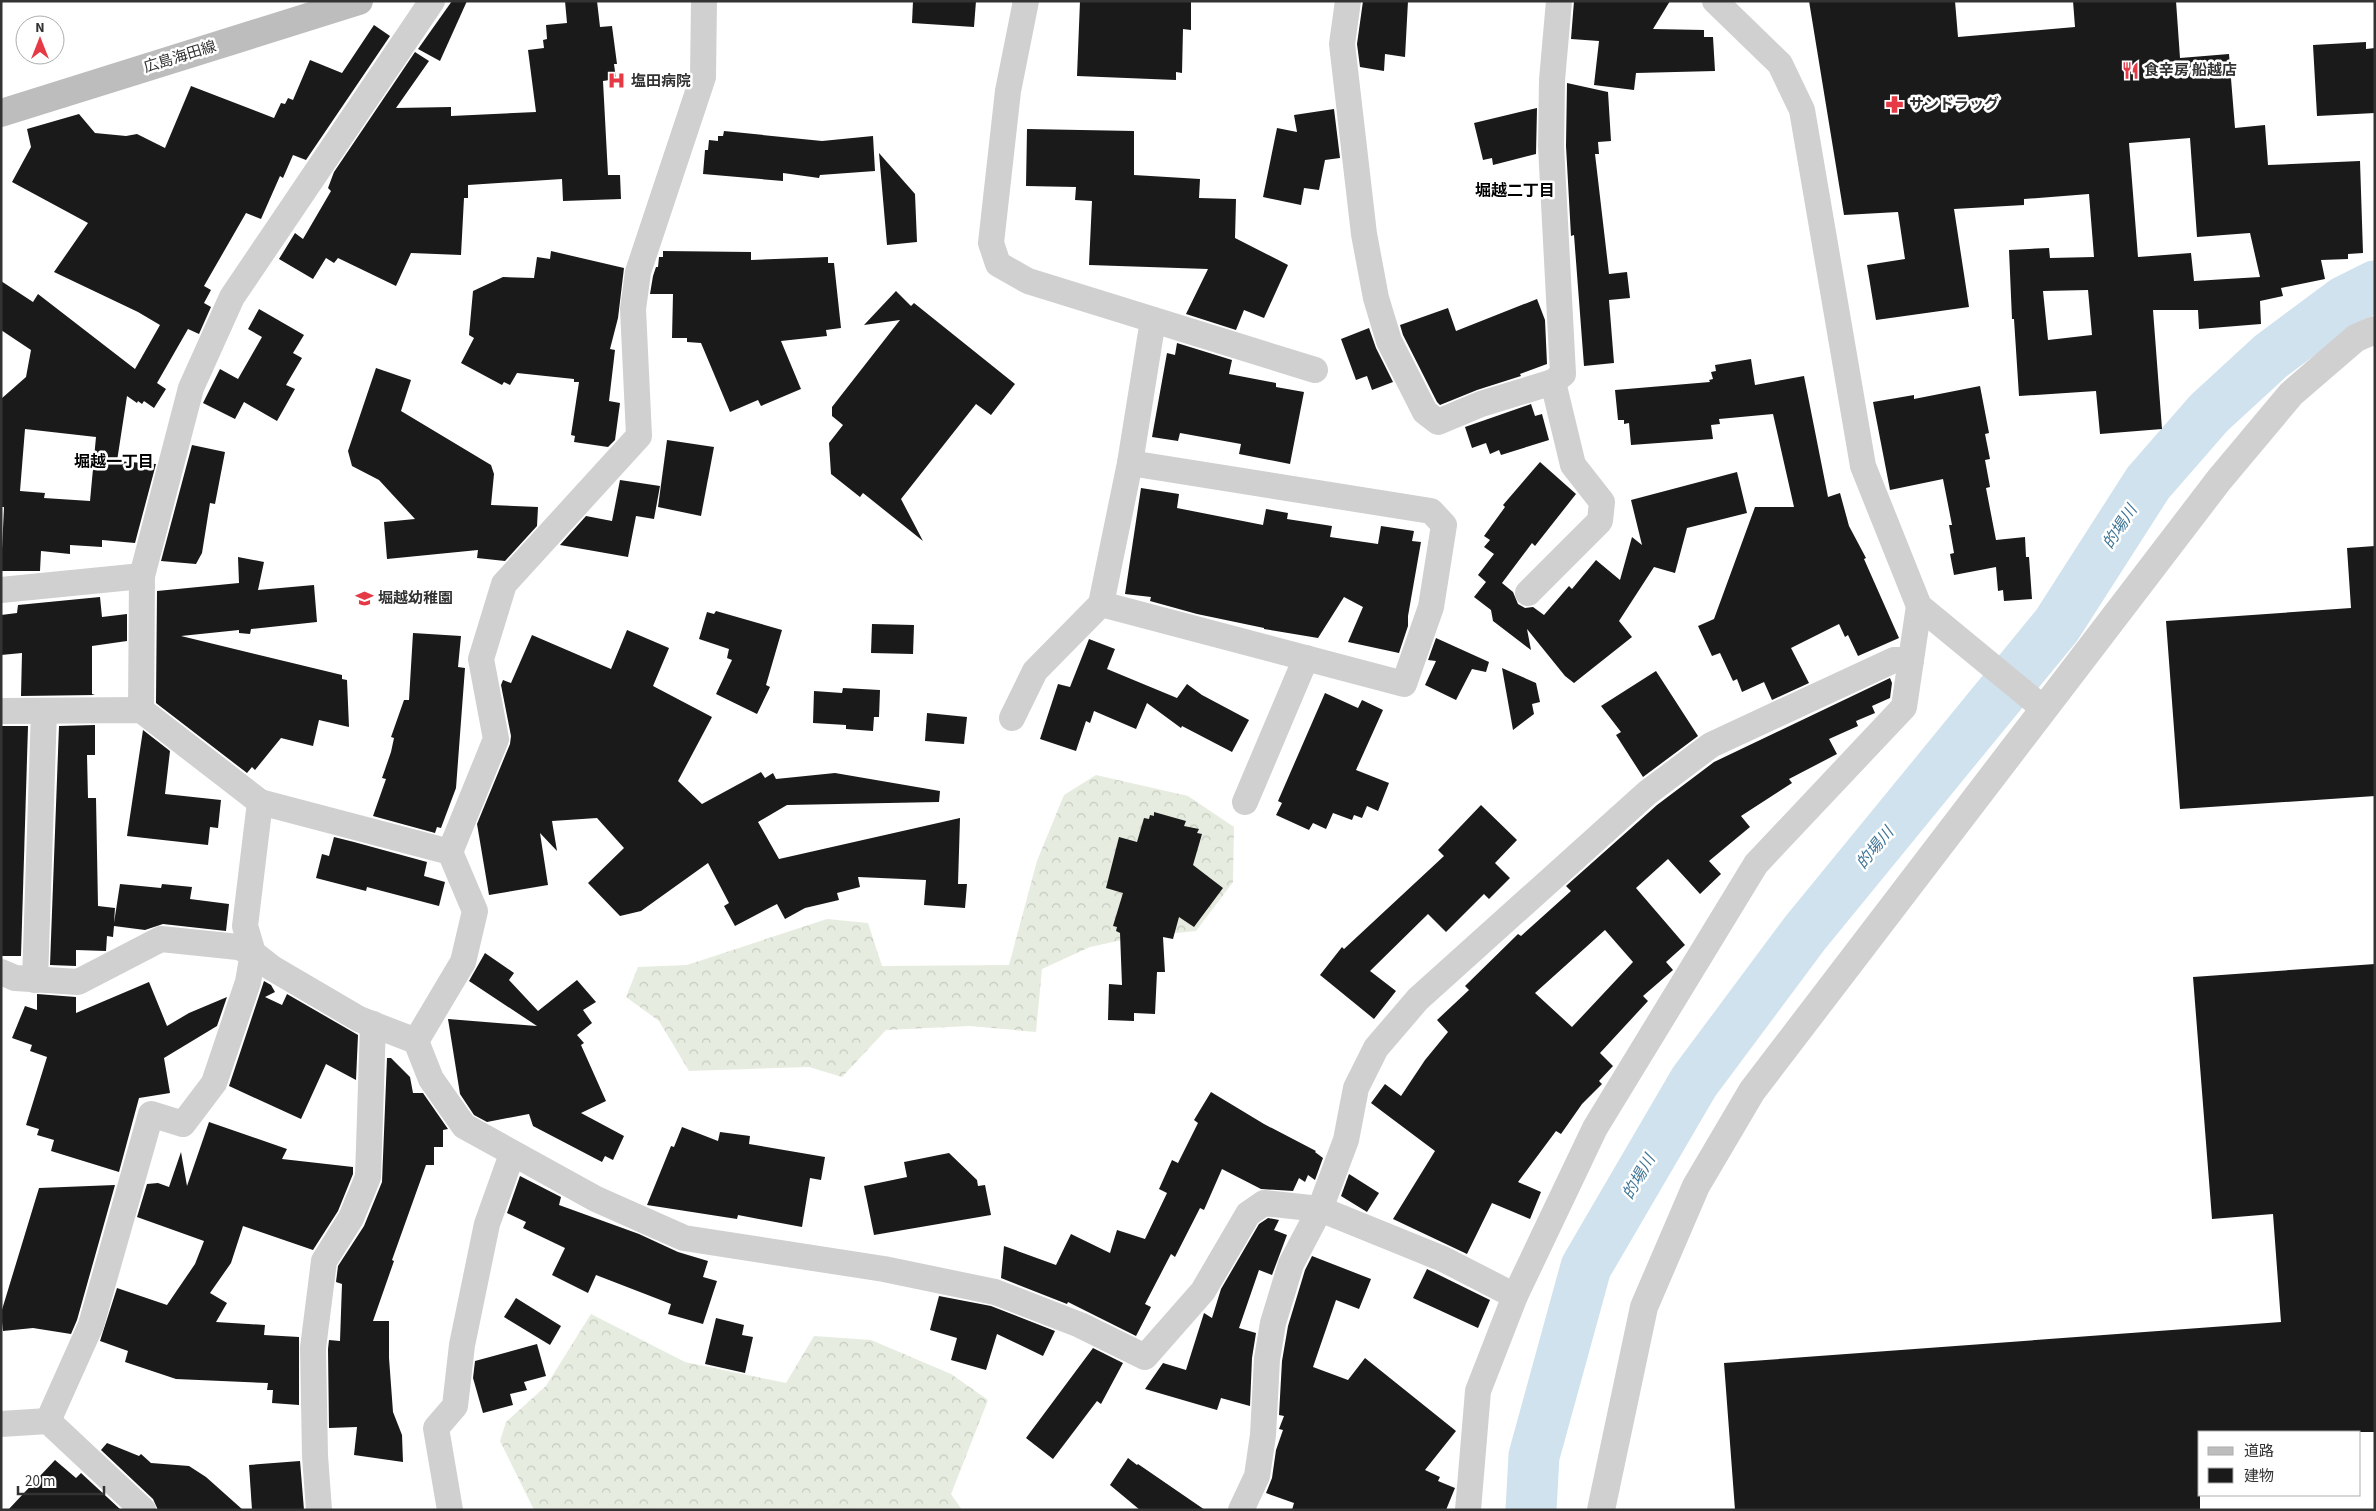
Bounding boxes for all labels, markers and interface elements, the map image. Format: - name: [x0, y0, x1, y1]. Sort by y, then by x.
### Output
- north arrow: [15, 15, 65, 65]
- text: N: [35, 18, 45, 38]
- street label: 広島海田線: [141, 36, 219, 78]
- restaurant icon: 食辛房 船越店: [2120, 60, 2140, 80]
- place label: 食辛房 船越店: [2144, 60, 2237, 81]
- hospital icon: 塩田病院: [607, 71, 627, 91]
- place label: 塩田病院: [631, 71, 691, 92]
- pharmacy icon: サンドラッグ: [1885, 94, 1905, 114]
- place label: サンドラッグ: [1909, 94, 1999, 115]
- district label: 堀越二丁目: [1475, 180, 1555, 202]
- district label: 堀越一丁目: [74, 451, 154, 473]
- water label: 的場川: [2098, 499, 2143, 553]
- school or university icon: 堀越幼稚園: [354, 588, 374, 608]
- place label: 堀越幼稚園: [378, 588, 453, 609]
- water label: 的場川: [1851, 821, 1900, 874]
- water label: 的場川: [1617, 1149, 1662, 1203]
- legend: [2198, 1431, 2361, 1496]
- text: 道路: [2244, 1441, 2274, 1462]
- scale bar: [18, 1464, 104, 1496]
- text: 建物: [2244, 1466, 2274, 1487]
- text: 20 m: [25, 1471, 55, 1492]

